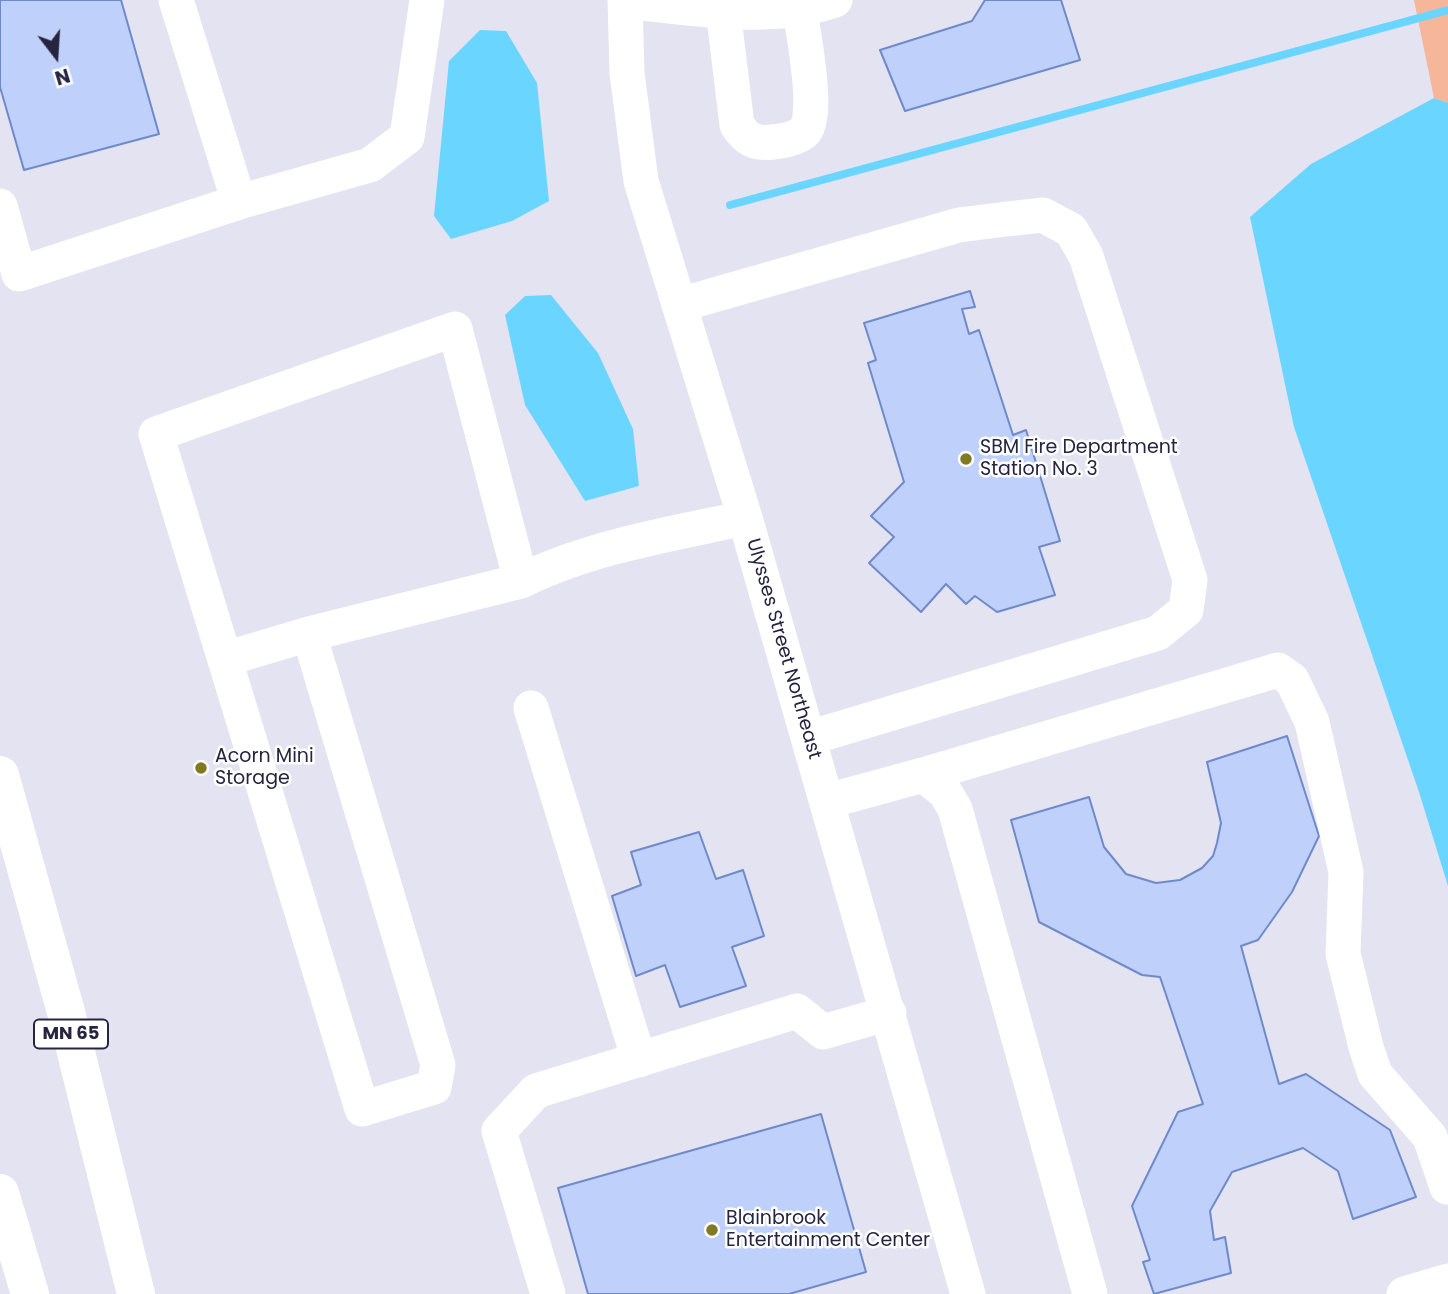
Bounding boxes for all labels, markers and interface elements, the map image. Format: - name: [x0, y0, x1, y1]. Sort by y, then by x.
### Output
- north arrow: [21, 21, 91, 91]
- text: N: [52, 62, 73, 92]
- place label: SBM Fire Department Station No. 3: [980, 437, 1178, 481]
- marker: SBM Fire Department Station No. 3: [958, 451, 974, 467]
- street label: Ulysses Street Northeast: [741, 536, 825, 762]
- place label: Acorn Mini Storage: [215, 746, 314, 790]
- marker: Acorn Mini Storage: [193, 760, 209, 776]
- road number: MN 65: [34, 1020, 108, 1049]
- place label: Blainbrook Entertainment Center: [726, 1208, 930, 1252]
- marker: Blainbrook Entertainment Center: [704, 1222, 720, 1238]

